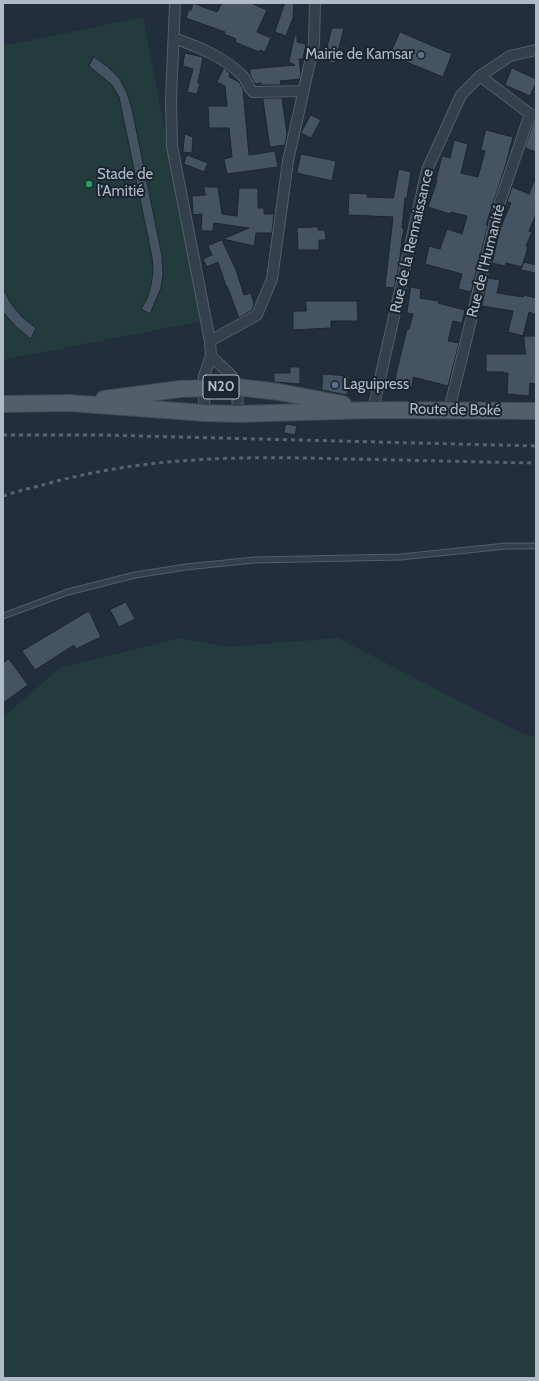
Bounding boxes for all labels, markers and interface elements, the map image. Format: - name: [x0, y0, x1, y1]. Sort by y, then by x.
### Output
- place label: Mairie de Kamsar: [305, 46, 413, 64]
- marker: Mairie de Kamsar: [416, 50, 426, 60]
- place label: Stade de l'Amitié: [97, 166, 153, 201]
- street label: Rue de la Rennaissance: [387, 167, 437, 315]
- marker: Stade de l'Amitié: [84, 179, 94, 189]
- street label: Rue de l'Humanité: [463, 203, 509, 319]
- road number: N20: [203, 375, 239, 399]
- place label: Laguipress: [343, 376, 409, 394]
- marker: Laguipress: [330, 380, 340, 390]
- street label: Route de Boké: [409, 400, 501, 420]

